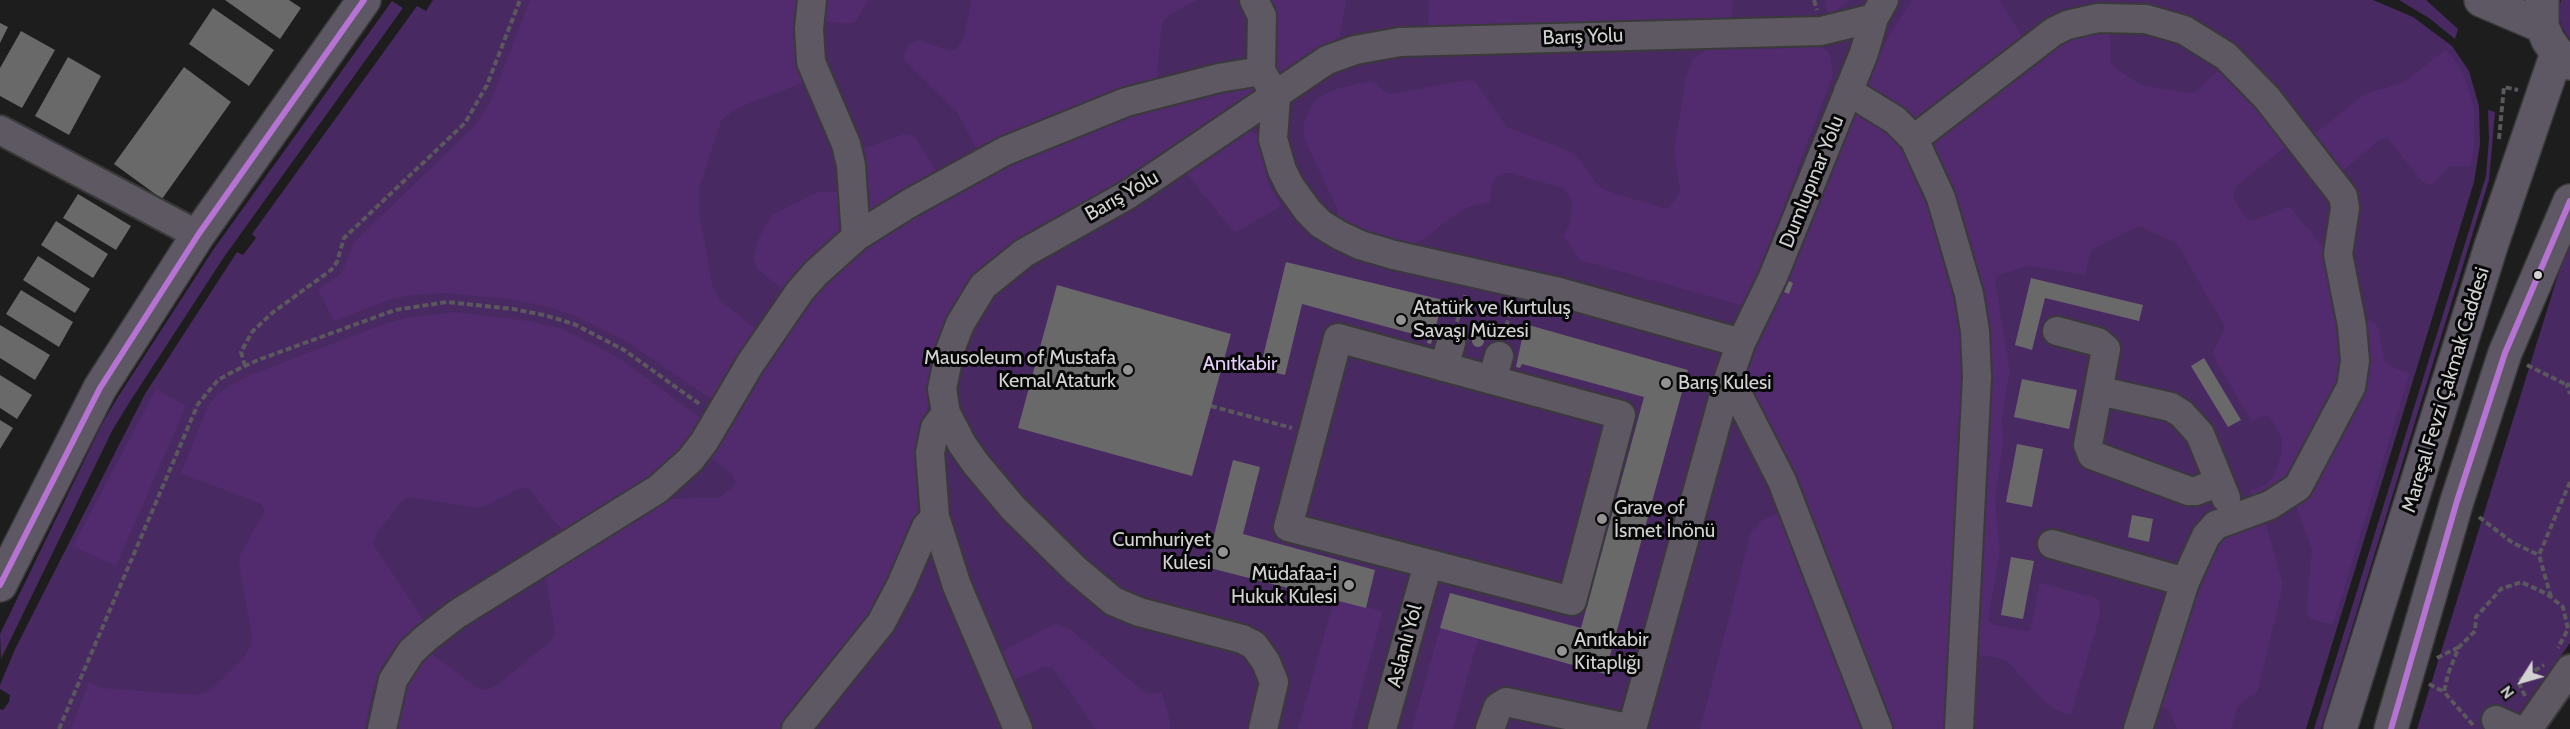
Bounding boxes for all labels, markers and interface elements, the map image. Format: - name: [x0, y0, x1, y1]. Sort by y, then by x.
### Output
- street label: Barış Yolu: [1542, 24, 1624, 50]
- street label: Dumlupınar Yolu: [1775, 112, 1849, 252]
- street label: Barış Yolu: [1081, 165, 1163, 227]
- street label: Mareşal Fevzi Çakmak Caddesi: [2397, 264, 2495, 516]
- unlabelled marker: [2532, 269, 2544, 281]
- place label: Atatürk ve Kurtuluş Savaşı Müzesi: [1413, 296, 1571, 343]
- marker: Atatürk ve Kurtuluş Savaşı Müzesi: [1394, 313, 1408, 327]
- place label: Mausoleum of Mustafa Kemal Ataturk: [924, 346, 1116, 393]
- park label: Anıtkabir: [1203, 352, 1277, 376]
- marker: Mausoleum of Mustafa Kemal Ataturk: [1121, 363, 1135, 377]
- place label: Barış Kulesi: [1678, 371, 1772, 395]
- marker: Barış Kulesi: [1659, 376, 1673, 390]
- place label: Grave of İsmet İnönü: [1614, 496, 1715, 543]
- marker: Grave of İsmet İnönü: [1595, 512, 1609, 526]
- place label: Cumhuriyet Kulesi: [1112, 528, 1211, 575]
- marker: Cumhuriyet Kulesi: [1216, 545, 1230, 559]
- place label: Müdafaa-i Hukuk Kulesi: [1231, 562, 1337, 609]
- marker: Müdafaa-i Hukuk Kulesi: [1342, 578, 1356, 592]
- street label: Aslanlı Yol: [1382, 602, 1428, 690]
- place label: Anıtkabir Kitaplığı: [1574, 628, 1649, 675]
- marker: Anıtkabir Kitaplığı: [1555, 644, 1569, 658]
- north arrow: [2492, 651, 2552, 711]
- text: N: [2496, 682, 2518, 702]

